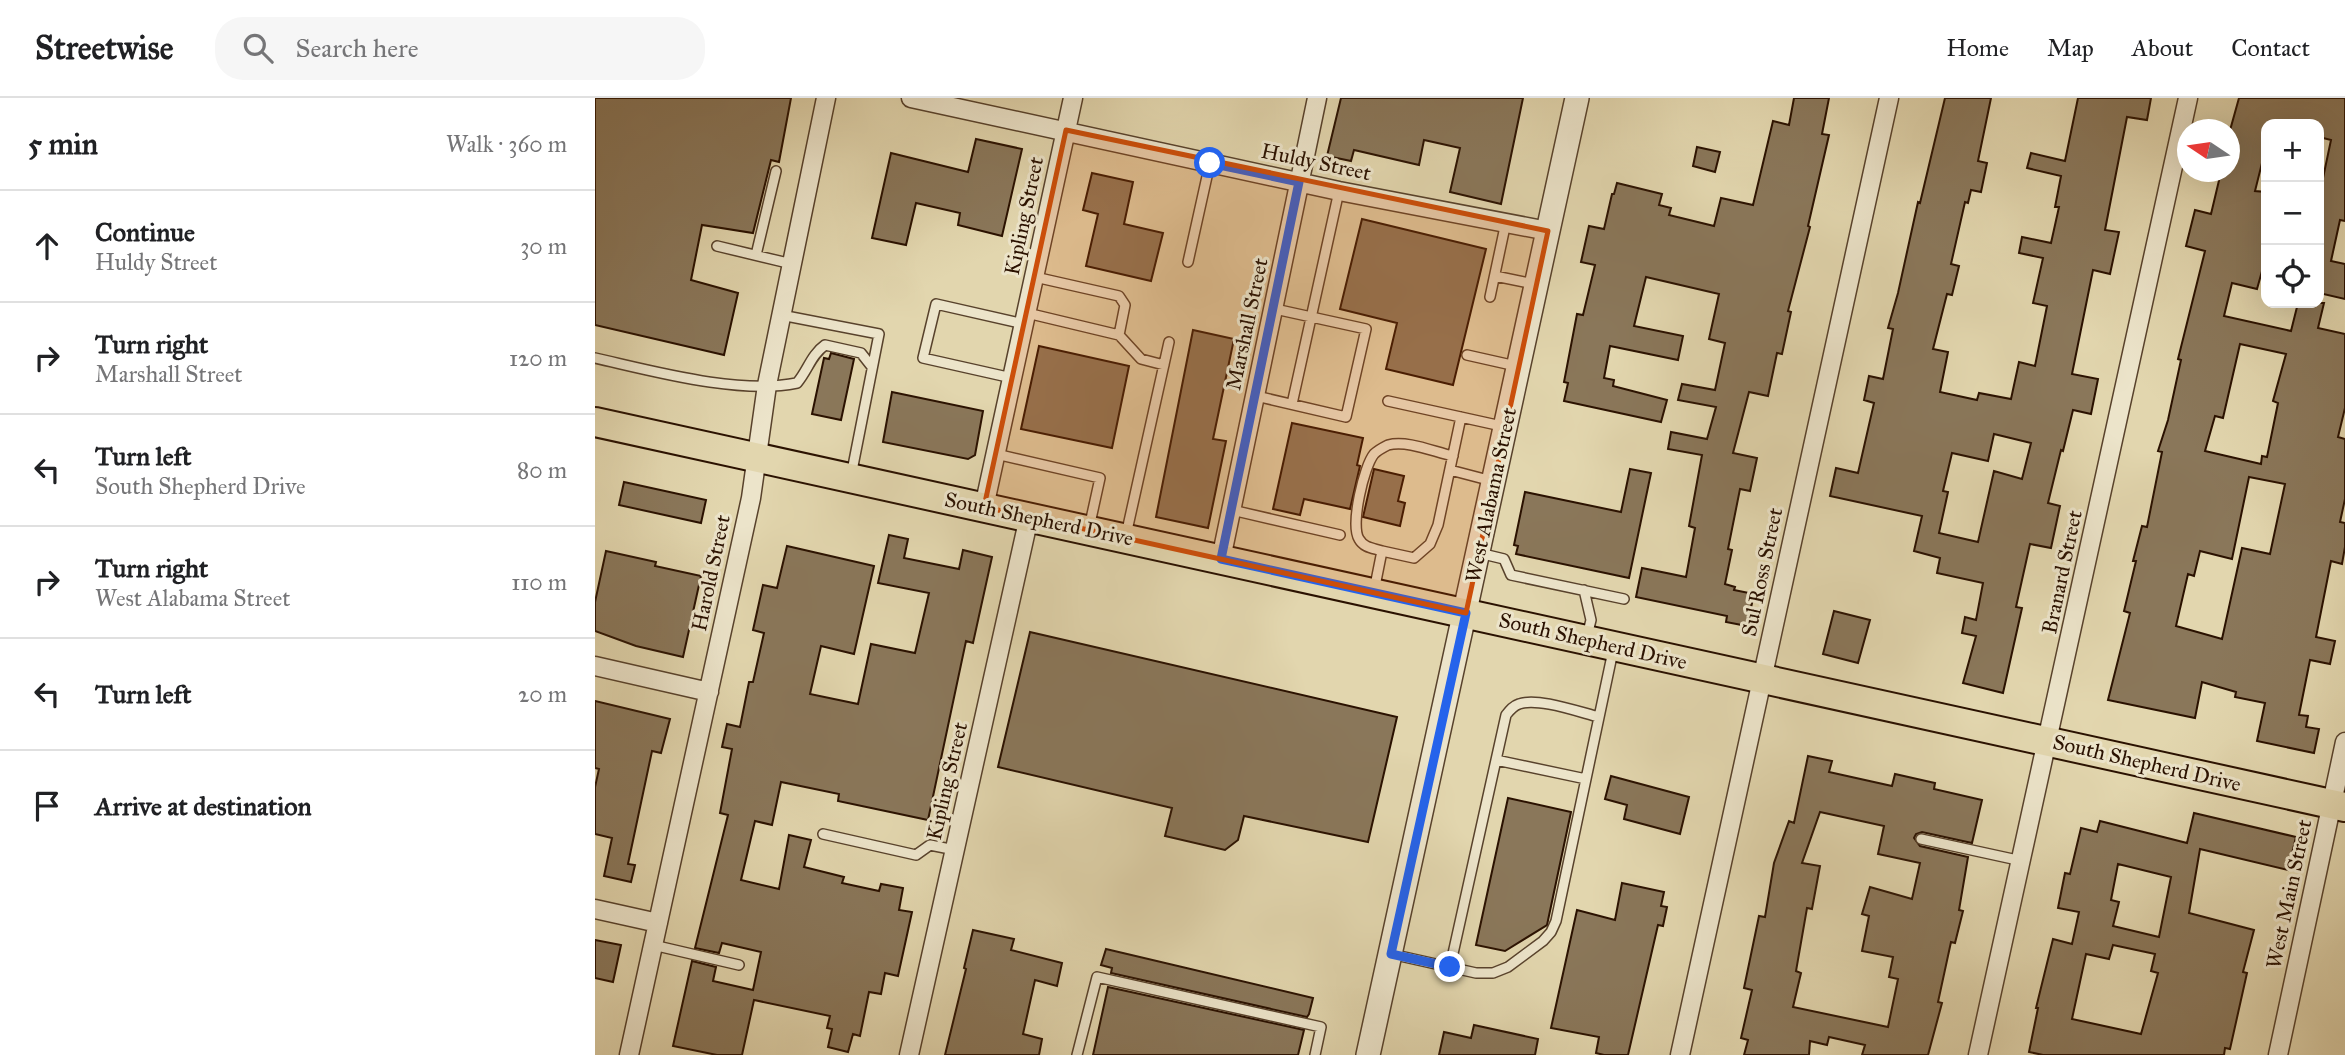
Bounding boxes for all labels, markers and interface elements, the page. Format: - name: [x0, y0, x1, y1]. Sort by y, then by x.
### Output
- search box: [215, 17, 705, 80]
- text: Streetwise: [35, 28, 173, 68]
- icon: search: [239, 29, 277, 67]
- text: Search here: [295, 32, 418, 64]
- text: Home: [1946, 33, 2009, 63]
- text: Map: [2047, 33, 2094, 63]
- text: About: [2132, 33, 2193, 63]
- text: Contact: [2231, 33, 2310, 63]
- north arrow: [2177, 119, 2240, 182]
- map controls: [2261, 119, 2324, 308]
- button: +: [2261, 119, 2324, 182]
- text: 5 min: [28, 126, 98, 162]
- text: Walk · 360 m: [446, 130, 567, 158]
- street label: Huldy Street: [1259, 138, 1374, 186]
- route start: [1194, 147, 1225, 178]
- street label: Kipling Street: [999, 154, 1049, 278]
- button: −: [2261, 182, 2324, 245]
- text: Continue: [95, 216, 195, 248]
- icon: ahead: [28, 227, 66, 265]
- text: 30 m: [520, 232, 567, 260]
- button: locate: [2261, 245, 2324, 308]
- text: Huldy Street: [95, 248, 217, 276]
- street label: Marshall Street: [1220, 255, 1274, 393]
- text: Turn right: [95, 328, 208, 360]
- icon: right: [28, 339, 66, 377]
- text: 120 m: [509, 344, 567, 372]
- text: Marshall Street: [95, 360, 242, 388]
- street label: West Alabama Street: [1460, 404, 1522, 585]
- text: Turn left: [95, 440, 191, 472]
- icon: left: [28, 451, 66, 489]
- text: 80 m: [517, 456, 567, 484]
- text: South Shepherd Drive: [95, 472, 306, 500]
- street label: South Shepherd Drive: [942, 486, 1136, 552]
- street label: Sul Ross Street: [1736, 505, 1788, 639]
- street label: Branard Street: [2036, 507, 2088, 636]
- street label: Harold Street: [686, 512, 736, 634]
- text: Turn right: [95, 552, 208, 584]
- icon: right: [28, 563, 66, 601]
- text: 110 m: [511, 568, 567, 596]
- text: West Alabama Street: [95, 584, 290, 612]
- street label: South Shepherd Drive: [1496, 607, 1690, 675]
- icon: left: [28, 675, 66, 713]
- text: Turn left: [95, 678, 191, 710]
- text: 20 m: [518, 680, 567, 708]
- street label: Kipling Street: [921, 719, 973, 843]
- street label: South Shepherd Drive: [2050, 729, 2244, 797]
- icon: arrive: [28, 787, 66, 825]
- text: Arrive at destination: [95, 790, 312, 822]
- street label: West Main Street: [2261, 817, 2318, 971]
- route end: [1434, 951, 1465, 982]

